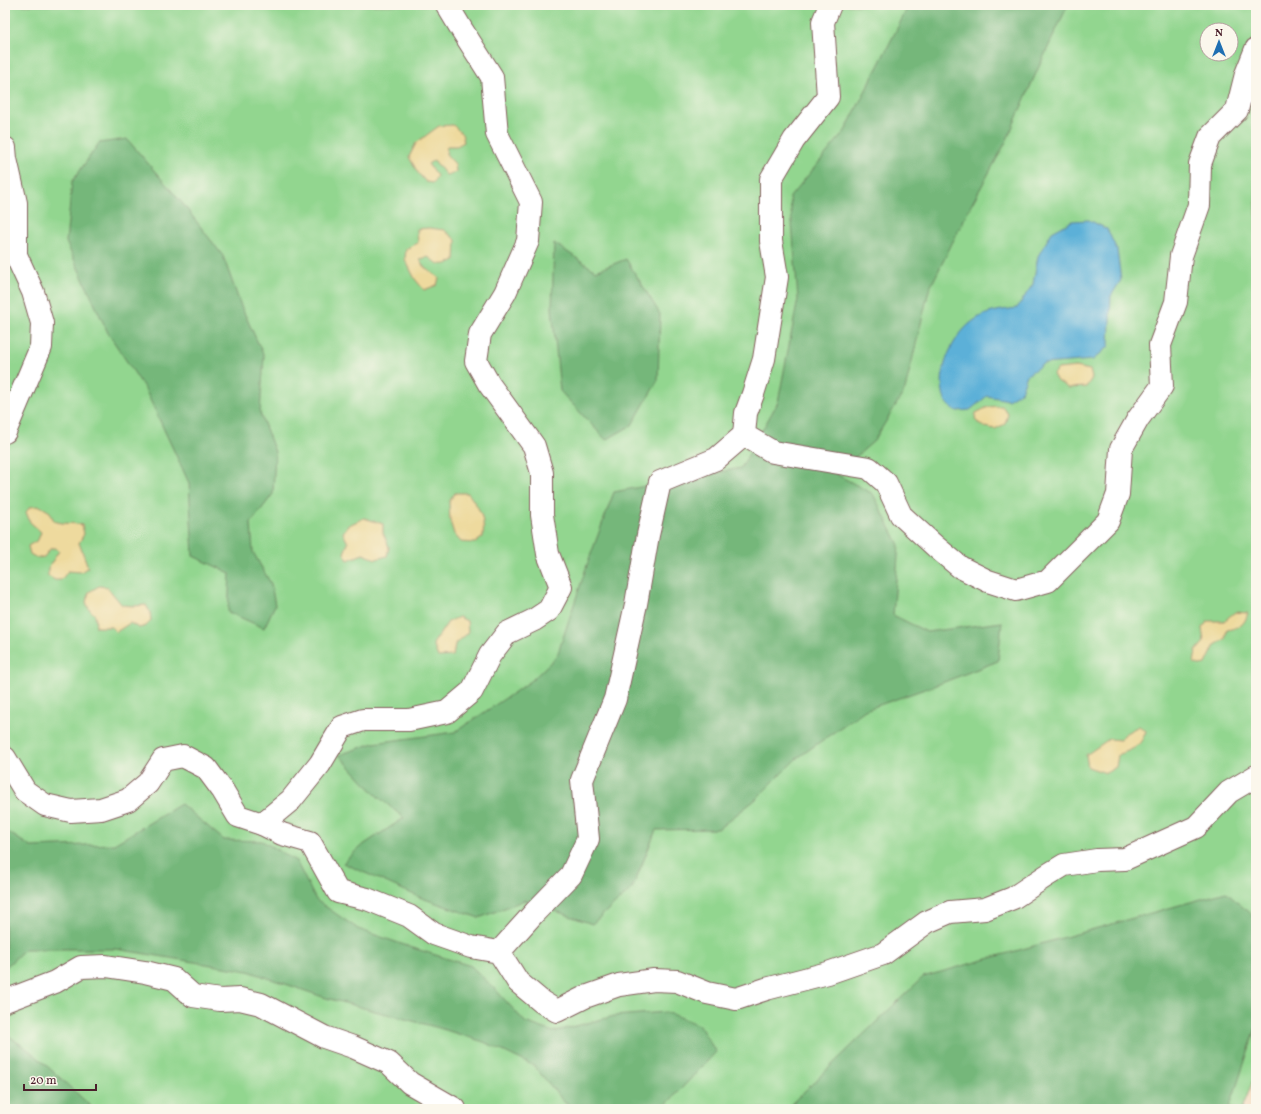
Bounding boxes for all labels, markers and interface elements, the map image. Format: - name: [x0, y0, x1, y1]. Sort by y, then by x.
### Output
- north arrow: [1199, 22, 1239, 62]
- text: N: [1215, 26, 1223, 41]
- scale bar: [24, 1066, 96, 1092]
- text: 20 m: [30, 1073, 57, 1089]

